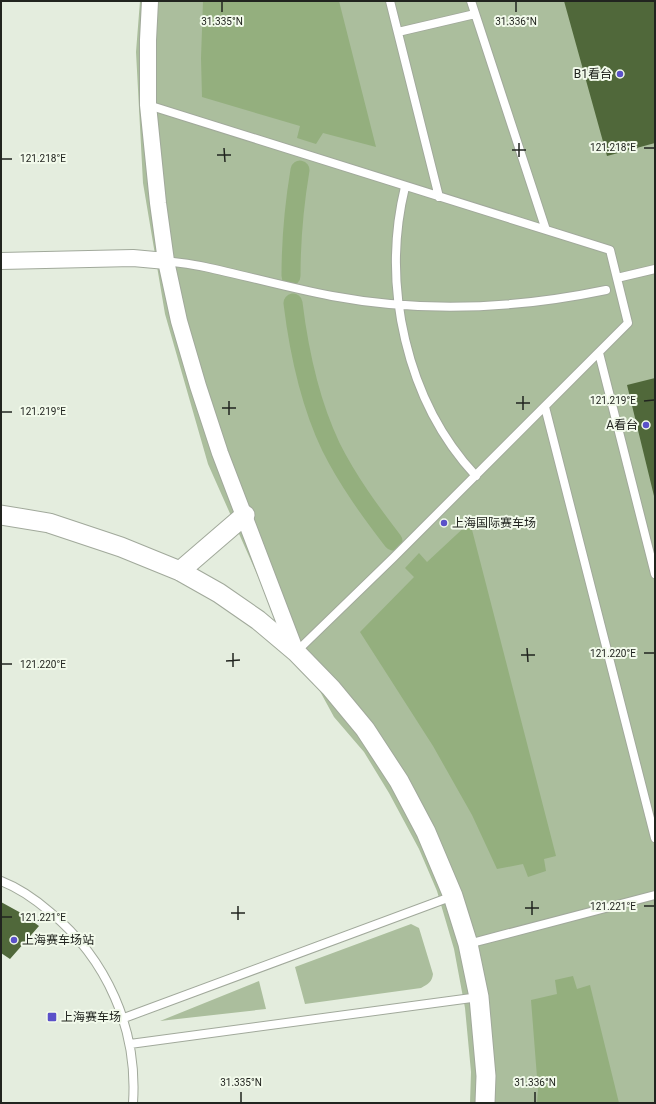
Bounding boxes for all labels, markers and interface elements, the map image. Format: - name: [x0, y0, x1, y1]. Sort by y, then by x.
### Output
- text: 31.335°N: [201, 16, 243, 27]
- text: 31.336°N: [495, 16, 537, 27]
- place label: B1看台: [574, 67, 612, 81]
- marker: B1看台: [615, 69, 625, 79]
- text: 121.218°E: [590, 142, 636, 153]
- text: 121.218°E: [20, 153, 66, 164]
- text: 121.219°E: [590, 395, 636, 406]
- text: 121.219°E: [20, 406, 66, 417]
- place label: A看台: [606, 418, 638, 432]
- marker: A看台: [641, 420, 651, 430]
- place label: 上海国际赛车场: [452, 516, 536, 530]
- marker: 上海国际赛车场: [439, 518, 449, 528]
- text: 121.220°E: [590, 648, 636, 659]
- text: 121.220°E: [20, 659, 66, 670]
- text: 121.221°E: [590, 901, 636, 912]
- text: 121.221°E: [20, 912, 66, 923]
- place label: 上海赛车场站: [22, 933, 94, 947]
- marker: 上海赛车场站: [9, 935, 19, 945]
- place label: 上海赛车场: [61, 1010, 121, 1024]
- marker: 上海赛车场: [46, 1011, 58, 1023]
- text: 31.335°N: [220, 1077, 262, 1088]
- text: 31.336°N: [514, 1077, 556, 1088]

